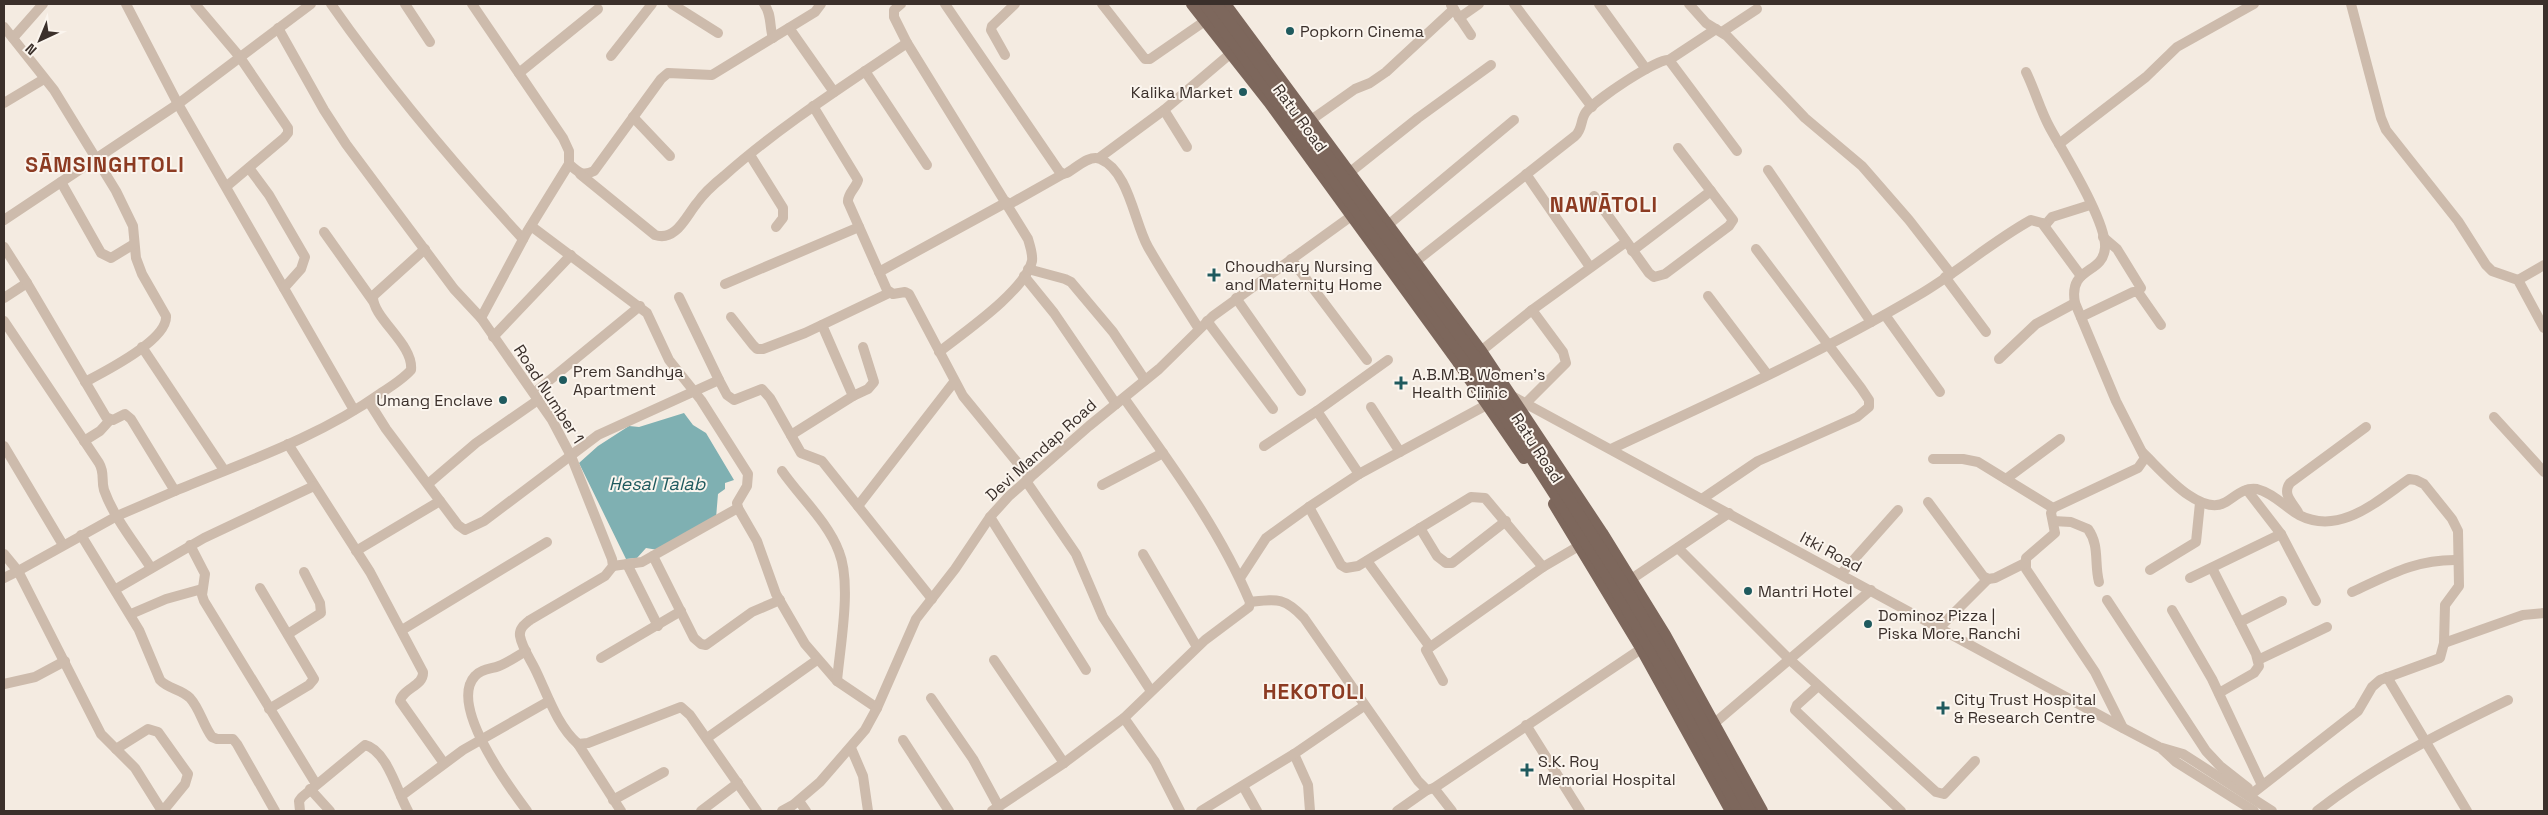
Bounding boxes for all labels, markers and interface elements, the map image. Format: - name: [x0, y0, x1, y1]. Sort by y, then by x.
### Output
- north arrow: [15, 15, 65, 65]
- place label: Popkorn Cinema: [1300, 21, 1424, 42]
- marker: Popkorn Cinema: [1284, 25, 1296, 37]
- text: N: [21, 40, 41, 59]
- street label: Ratu Road: [1268, 80, 1332, 156]
- place label: Kalika Market: [1131, 82, 1233, 103]
- marker: Kalika Market: [1237, 86, 1249, 98]
- district label: SĀMSINGHTOLI: [25, 151, 185, 178]
- district label: NAWĀTOLI: [1550, 191, 1658, 218]
- place label: Choudhary Nursing and Maternity Home: [1225, 256, 1382, 295]
- marker: Choudhary Nursing and Maternity Home: [1207, 268, 1221, 282]
- street label: Road Number 1: [509, 340, 589, 448]
- place label: Prem Sandhya Apartment: [573, 361, 684, 400]
- place label: A.B.M.B. Women's Health Clinic: [1412, 364, 1545, 403]
- marker: Prem Sandhya Apartment: [557, 374, 569, 386]
- marker: A.B.M.B. Women's Health Clinic: [1394, 376, 1408, 390]
- place label: Umang Enclave: [376, 390, 493, 411]
- marker: Umang Enclave: [497, 394, 509, 406]
- street label: Devi Mandap Road: [981, 395, 1101, 505]
- street label: Ratu Road: [1507, 409, 1567, 487]
- water label: Hesal Talab: [609, 472, 707, 495]
- street label: Itki Road: [1796, 527, 1866, 577]
- place label: Mantri Hotel: [1758, 581, 1853, 602]
- marker: Mantri Hotel: [1742, 585, 1754, 597]
- place label: Dominoz Pizza | Piska More, Ranchi: [1878, 605, 2021, 644]
- marker: Dominoz Pizza | Piska More, Ranchi: [1862, 618, 1874, 630]
- district label: HEKOTOLI: [1263, 678, 1365, 705]
- place label: City Trust Hospital & Research Centre: [1954, 689, 2096, 728]
- marker: City Trust Hospital & Research Centre: [1936, 701, 1950, 715]
- place label: S.K. Roy Memorial Hospital: [1538, 751, 1676, 790]
- marker: S.K. Roy Memorial Hospital: [1520, 763, 1534, 777]

